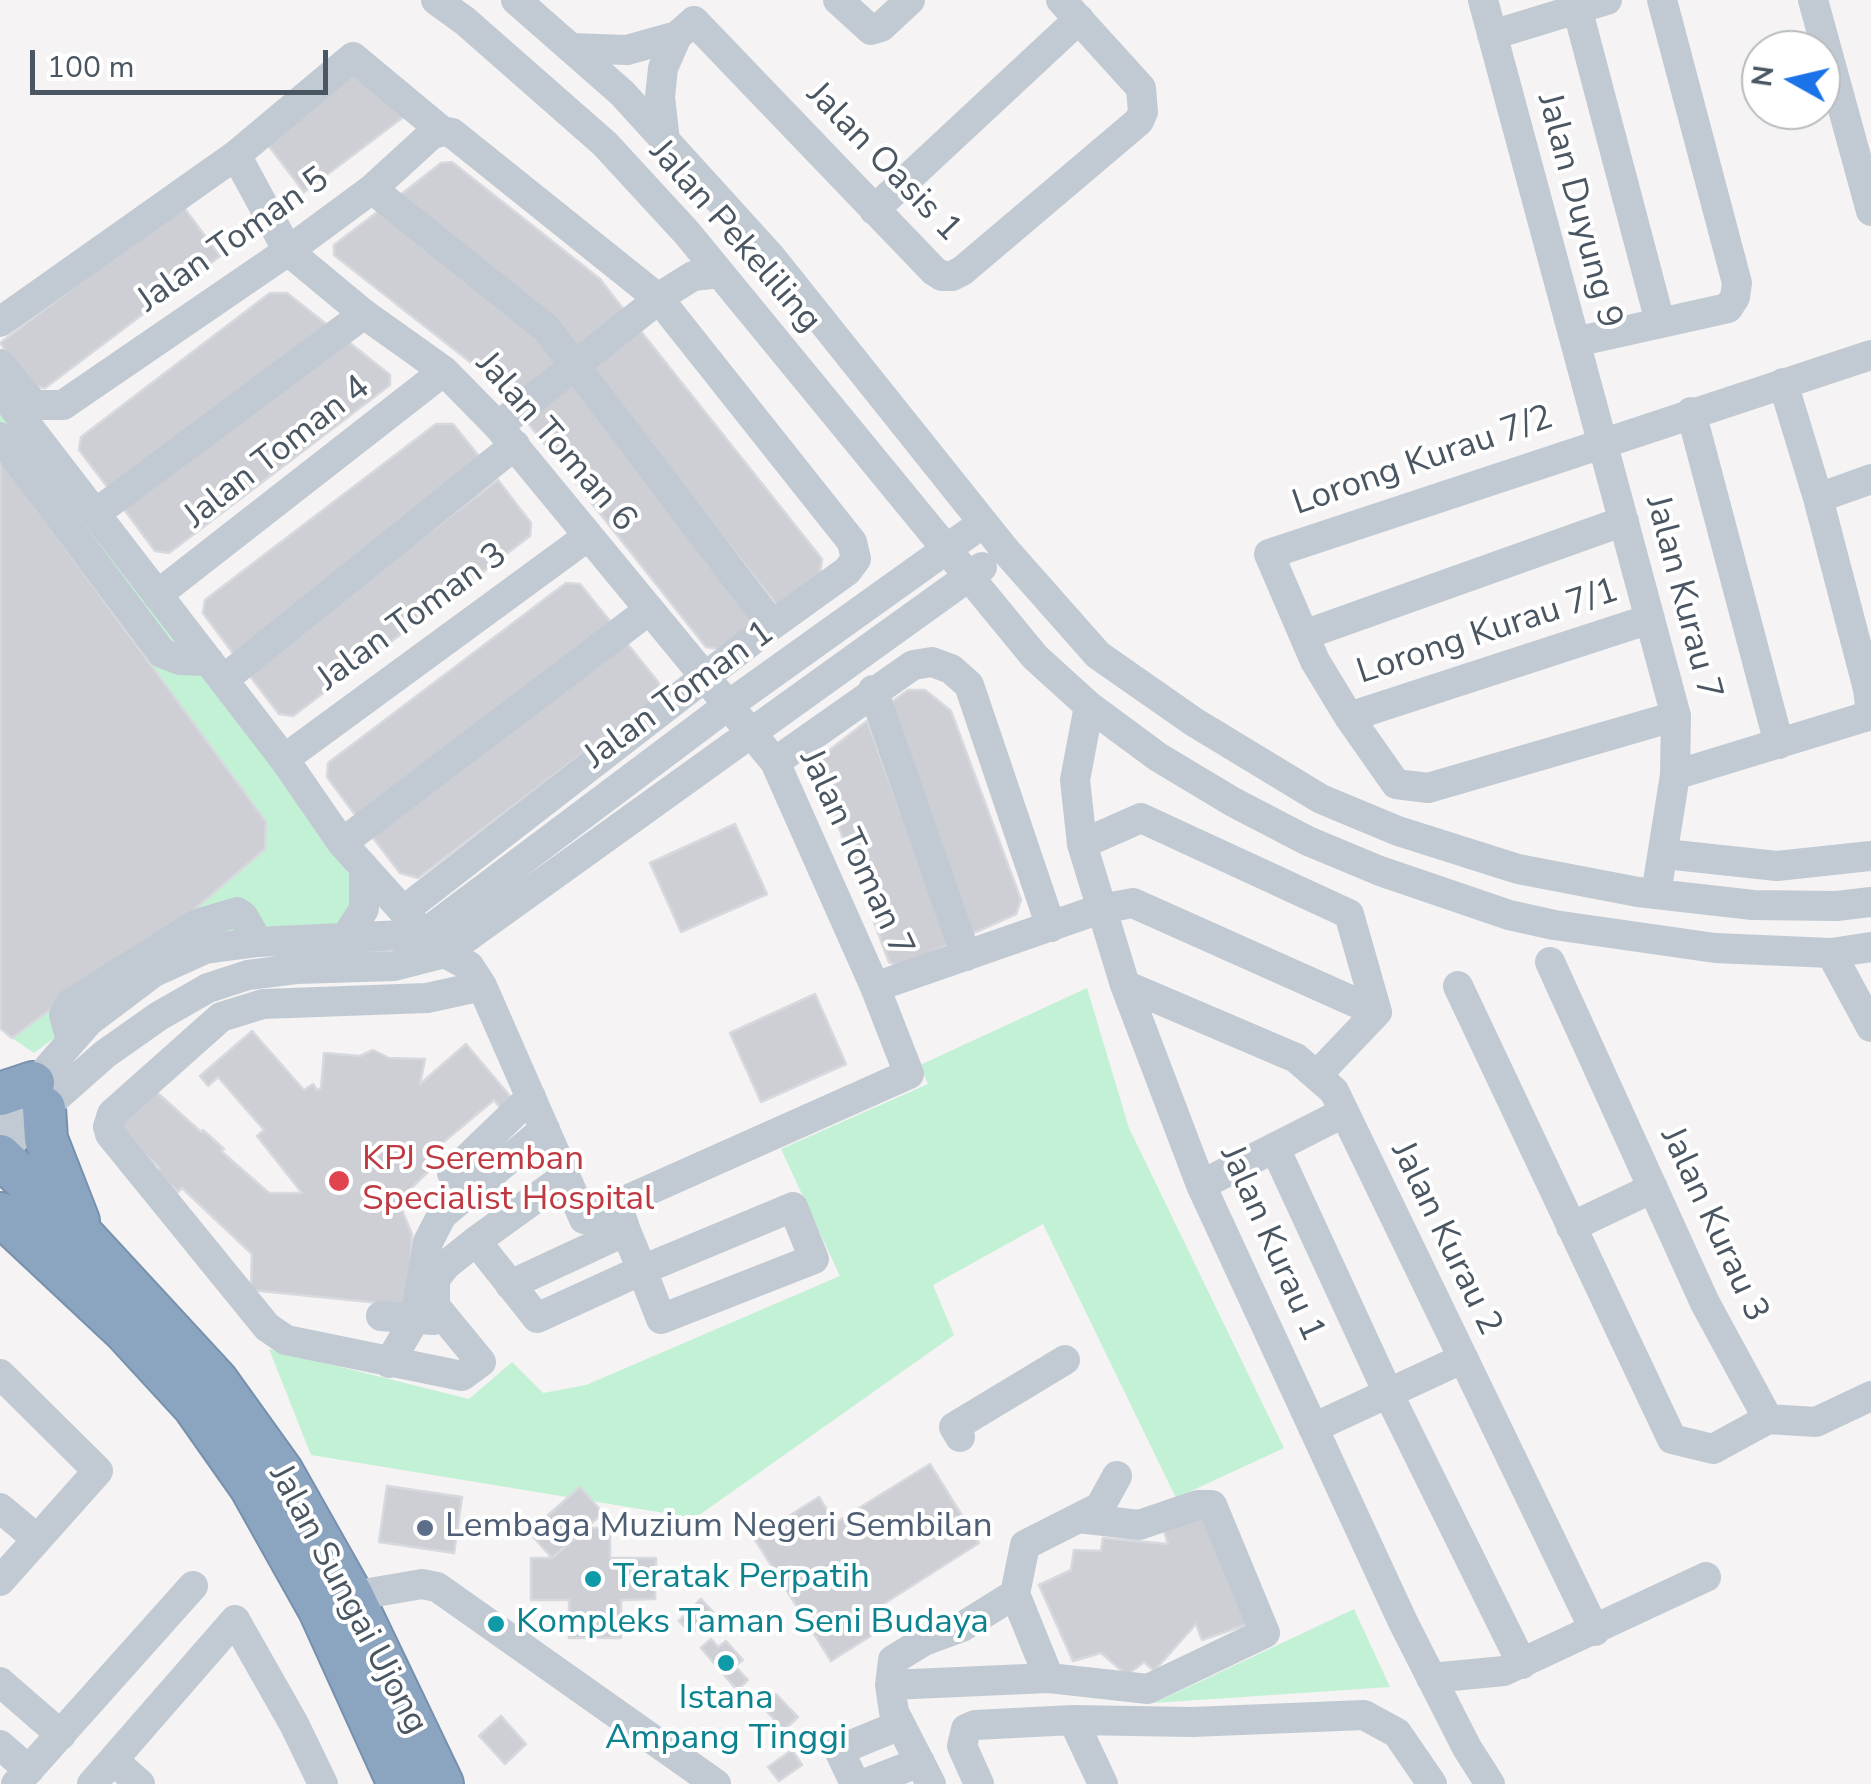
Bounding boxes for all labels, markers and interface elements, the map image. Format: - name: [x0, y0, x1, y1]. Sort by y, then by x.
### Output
- scale bar: [35, 30, 332, 92]
- north arrow: [1741, 30, 1841, 130]
- text: 100 m: [47, 47, 134, 88]
- text: N: [1743, 63, 1784, 89]
- street label: Jalan Oasis 1: [797, 75, 969, 251]
- street label: Jalan Duyung 9: [1526, 89, 1630, 333]
- street label: Jalan Pekeliling: [639, 132, 829, 342]
- street label: Jalan Toman 5: [130, 160, 338, 322]
- street label: Jalan Toman 6: [466, 345, 644, 541]
- street label: Jalan Toman 4: [177, 368, 379, 538]
- street label: Lorong Kurau 7/2: [1288, 398, 1558, 526]
- street label: Jalan Kurau 7: [1635, 491, 1729, 705]
- street label: Jalan Toman 3: [310, 535, 516, 701]
- street label: Lorong Kurau 7/1: [1352, 571, 1624, 695]
- street label: Jalan Toman 1: [577, 613, 783, 779]
- street label: Jalan Toman 7: [789, 744, 921, 964]
- street label: Jalan Kurau 3: [1650, 1121, 1776, 1329]
- street label: Jalan Kurau 2: [1380, 1136, 1510, 1342]
- place label: KPJ Seremban Specialist Hospital: [362, 1140, 654, 1222]
- street label: Jalan Kurau 1: [1209, 1140, 1333, 1348]
- marker: KPJ Seremban Specialist Hospital: [326, 1168, 352, 1194]
- street label: Jalan Sungai Ujong: [258, 1458, 436, 1742]
- place label: Lembaga Muzium Negeri Sembilan: [445, 1507, 993, 1549]
- marker: Lembaga Muzium Negeri Sembilan: [414, 1517, 436, 1539]
- place label: Teratak Perpatih: [613, 1558, 870, 1600]
- marker: Teratak Perpatih: [582, 1568, 604, 1590]
- place label: Kompleks Taman Seni Budaya: [516, 1603, 989, 1645]
- marker: Kompleks Taman Seni Budaya: [485, 1613, 507, 1635]
- marker: Istana Ampang Tinggi: [715, 1652, 737, 1674]
- place label: Istana Ampang Tinggi: [605, 1679, 847, 1761]

